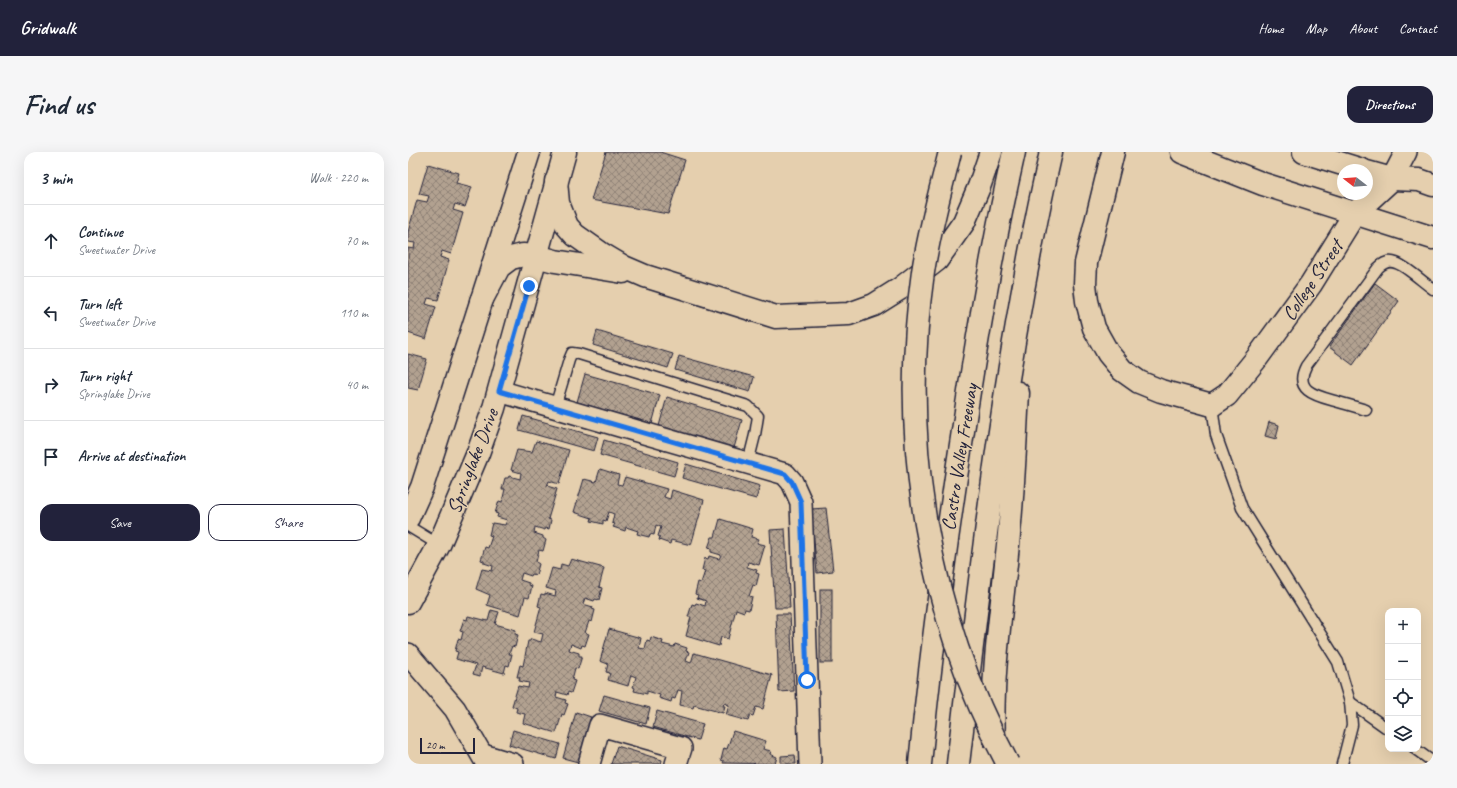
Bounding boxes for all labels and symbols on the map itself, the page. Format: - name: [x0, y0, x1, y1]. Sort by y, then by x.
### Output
- north arrow: [1337, 164, 1373, 200]
- street label: College Street: [1276, 232, 1350, 325]
- route end: [520, 277, 538, 295]
- street label: Castro Valley Freeway: [936, 380, 984, 532]
- street label: Springlake Drive: [441, 404, 504, 517]
- route start: [798, 671, 816, 689]
- scale bar: [420, 736, 475, 755]

